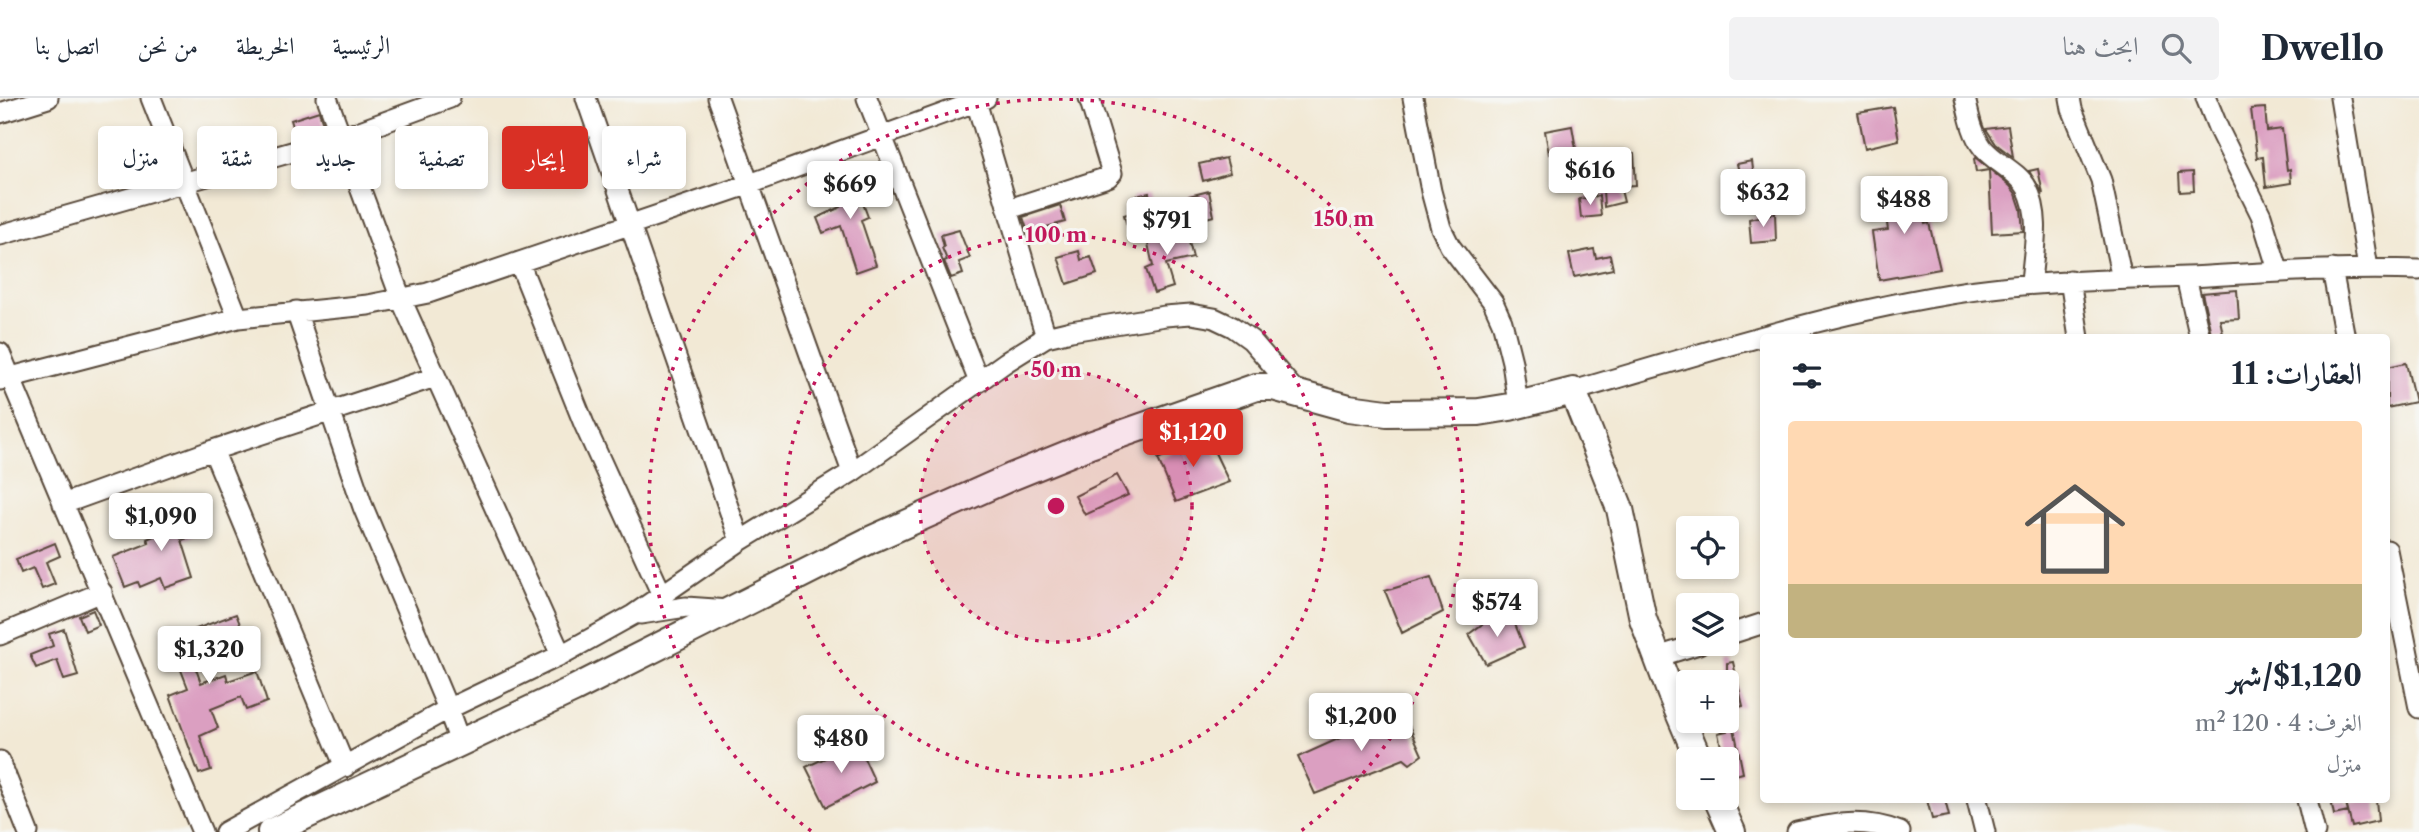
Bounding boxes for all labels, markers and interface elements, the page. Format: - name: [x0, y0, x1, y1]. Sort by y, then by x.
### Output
- search box: [1729, 17, 2219, 80]
- text: Dwello: [2261, 28, 2384, 69]
- icon: search: [2157, 29, 2195, 67]
- text: ابحث هنا: [2062, 30, 2139, 62]
- text: اتصل بنا: [35, 31, 99, 60]
- text: من نحن: [137, 31, 198, 60]
- text: الخريطة: [236, 31, 294, 60]
- text: الرئيسية: [332, 31, 390, 60]
- chip: منزل: [98, 126, 183, 189]
- chip: شقة: [197, 126, 277, 189]
- chip: جديد: [291, 126, 381, 189]
- chip: تصفية: [395, 126, 488, 189]
- chip: إيجار: [502, 126, 588, 189]
- chip: شراء: [602, 126, 686, 189]
- pin: $616: [1549, 148, 1631, 207]
- text: $616: [1565, 156, 1615, 184]
- pin: $669: [809, 162, 891, 221]
- text: $669: [823, 170, 877, 198]
- pin: $632: [1722, 170, 1804, 229]
- pin: $488: [1863, 176, 1945, 236]
- text: $632: [1736, 178, 1790, 206]
- text: $488: [1877, 185, 1931, 213]
- pin: $791: [1126, 198, 1208, 257]
- text: $791: [1143, 206, 1191, 234]
- text: 150 m: [1314, 206, 1374, 231]
- text: 100 m: [1025, 222, 1087, 247]
- text: العقارات: 11: [2231, 355, 2362, 392]
- text: 50 m: [1030, 357, 1082, 382]
- icon: filters: [1788, 357, 1826, 395]
- pin: $1,120: [1136, 410, 1250, 469]
- text: $1,120: [1159, 418, 1227, 446]
- icon: home: [2012, 466, 2138, 592]
- pin: $1,090: [104, 494, 218, 553]
- centre of rings: [1044, 494, 1068, 518]
- text: $1,090: [125, 502, 197, 530]
- map controls: [1676, 516, 1739, 810]
- button: locate: [1676, 516, 1739, 579]
- pin: $574: [1456, 580, 1538, 639]
- text: $574: [1472, 588, 1522, 616]
- button: layers: [1676, 593, 1739, 656]
- pin: $1,320: [152, 626, 266, 686]
- text: $1,320: [174, 635, 244, 663]
- text: $1,120/شهر: [2228, 657, 2362, 694]
- button: +: [1676, 670, 1739, 733]
- pin: $1,200: [1304, 694, 1418, 753]
- text: $1,200: [1325, 702, 1397, 730]
- text: الغرف: 4 · 120 m²: [2195, 709, 2362, 737]
- pin: $480: [800, 716, 882, 775]
- text: $480: [813, 724, 869, 752]
- button: −: [1676, 747, 1739, 810]
- text: منزل: [2327, 750, 2362, 778]

